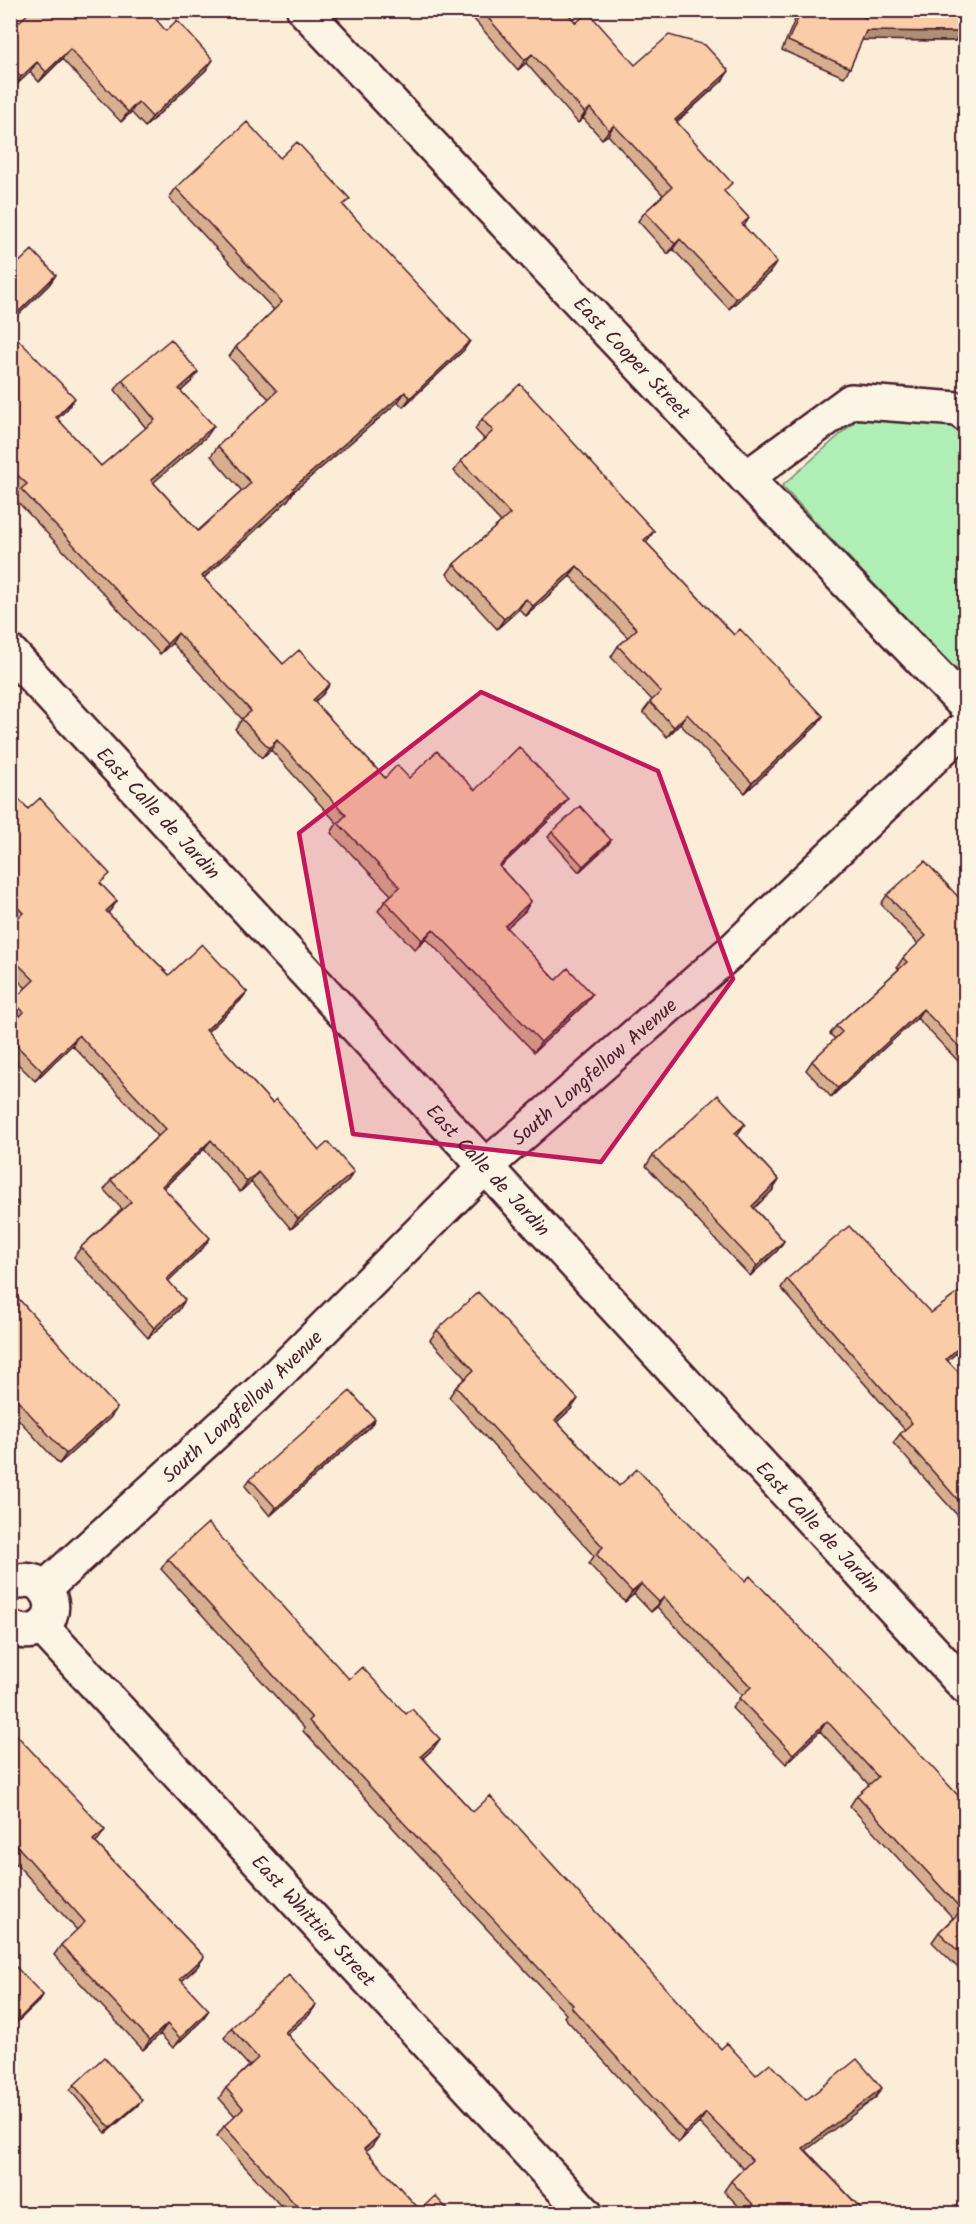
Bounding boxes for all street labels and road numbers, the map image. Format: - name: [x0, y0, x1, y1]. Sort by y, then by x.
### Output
- street label: East Cooper Street: [564, 290, 697, 428]
- street label: East Calle de Jardin: [87, 740, 227, 888]
- street label: South Longfellow Avenue: [505, 991, 686, 1155]
- street label: East Calle de Jardin: [417, 1097, 557, 1245]
- street label: South Longfellow Avenue: [155, 1323, 331, 1492]
- street label: East Calle de Jardin: [747, 1454, 887, 1602]
- street label: East Whittier Street: [242, 1848, 383, 1996]

